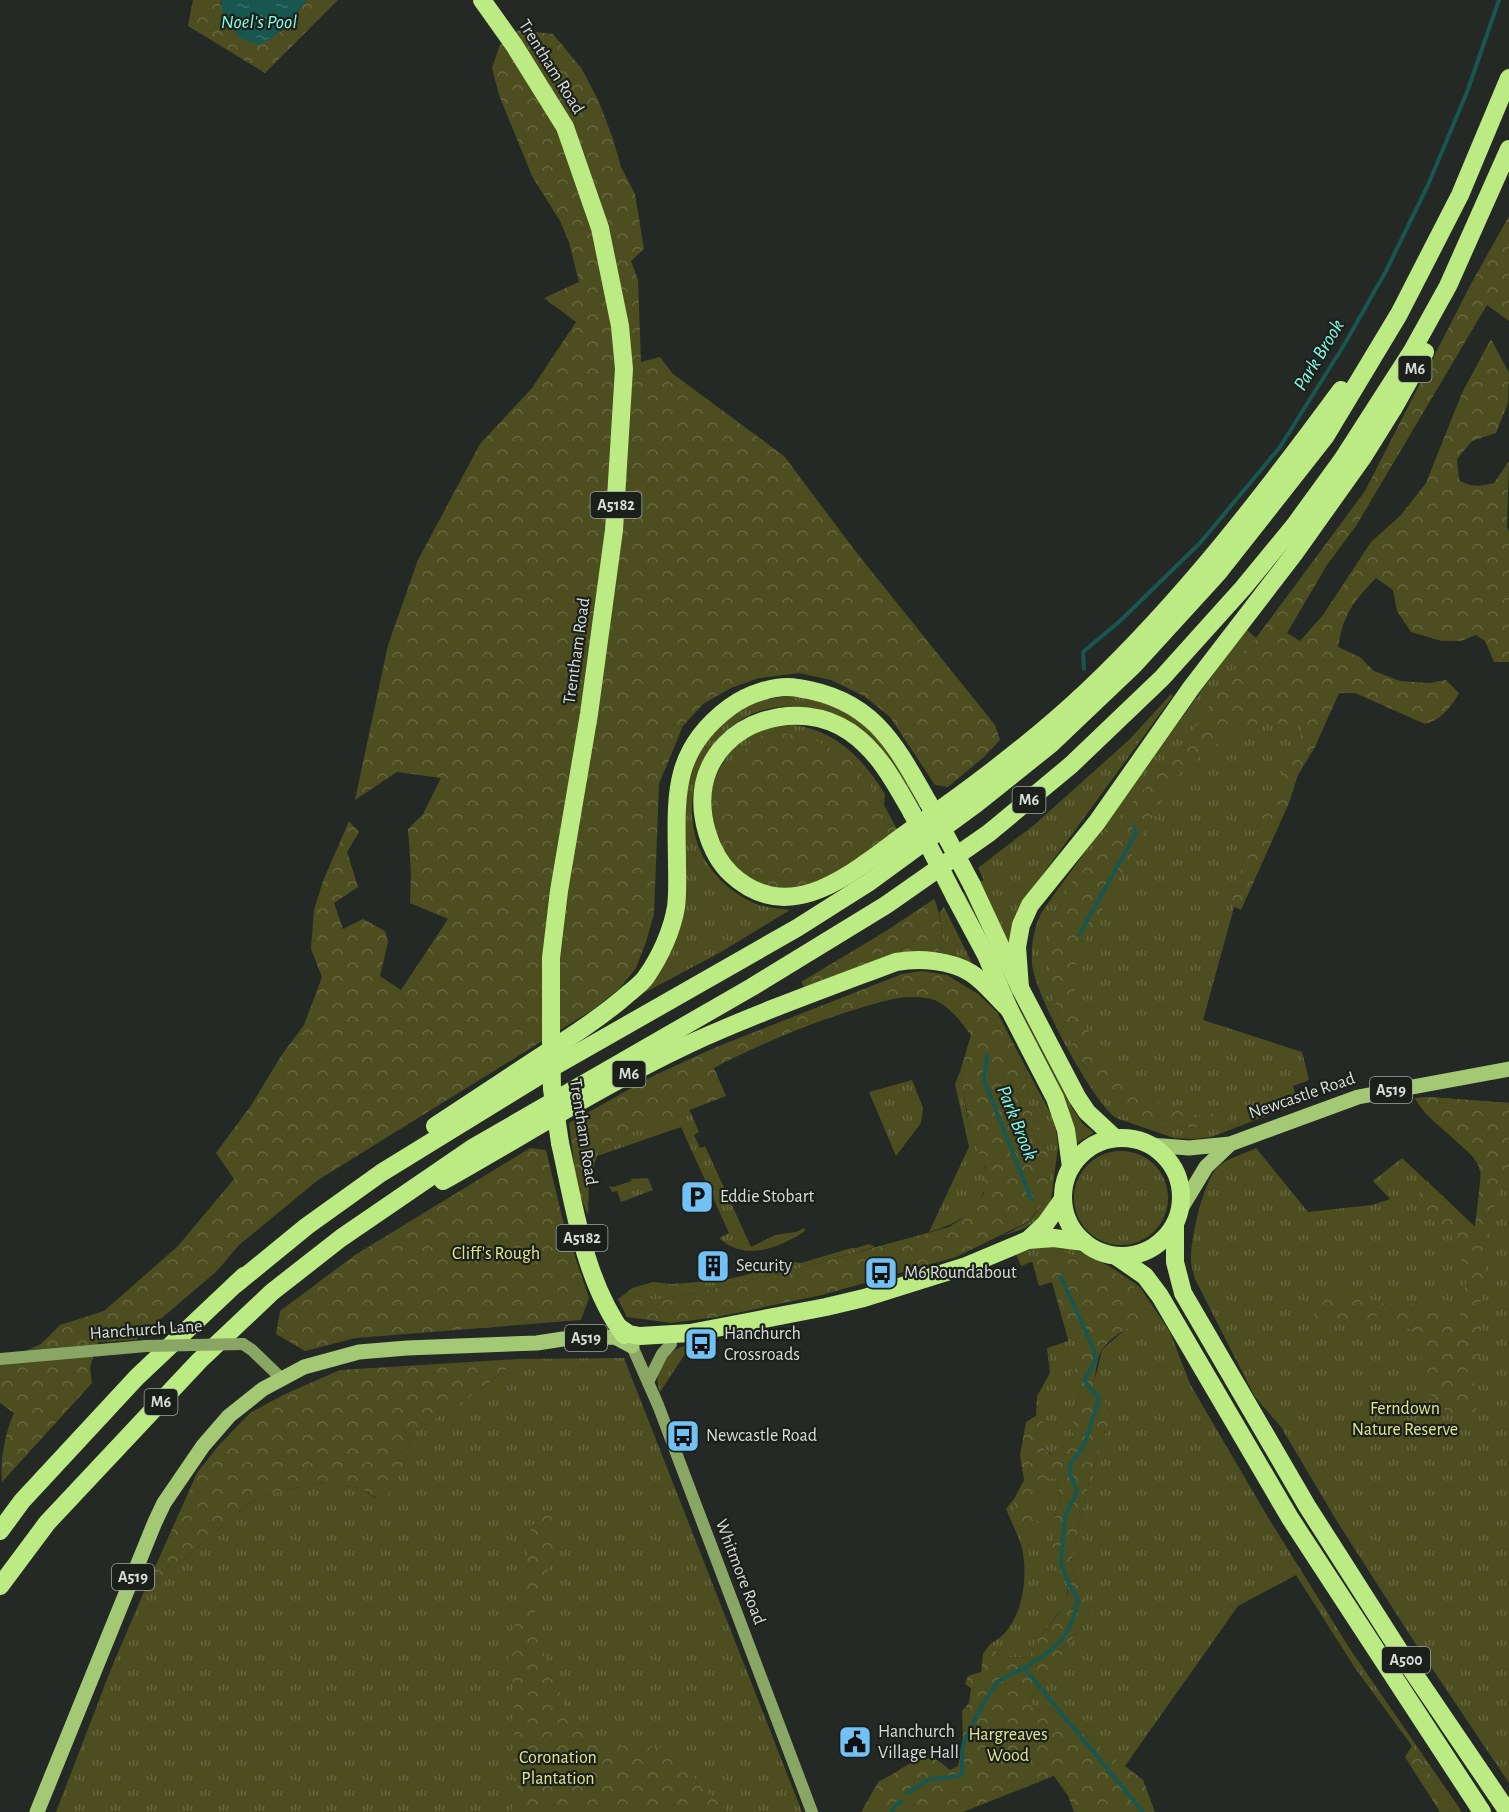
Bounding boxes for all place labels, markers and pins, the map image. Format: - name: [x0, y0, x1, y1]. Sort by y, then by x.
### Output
- parking icon: Eddie Stobart: [679, 1179, 715, 1215]
- place label: Eddie Stobart: [720, 1188, 815, 1206]
- building icon: Security: [695, 1248, 731, 1284]
- bus stop icon: M6 Roundabout: [863, 1255, 899, 1291]
- place label: Security: [736, 1257, 792, 1275]
- place label: M6 Roundabout: [904, 1264, 1017, 1282]
- place label: Hanchurch Crossroads: [724, 1325, 801, 1364]
- bus stop icon: Hanchurch Crossroads: [683, 1326, 719, 1362]
- bus stop icon: Newcastle Road: [665, 1418, 701, 1454]
- place label: Newcastle Road: [706, 1427, 817, 1445]
- place label: Hanchurch Village Hall: [878, 1723, 959, 1762]
- public building icon: Hanchurch Village Hall: [837, 1724, 873, 1760]

